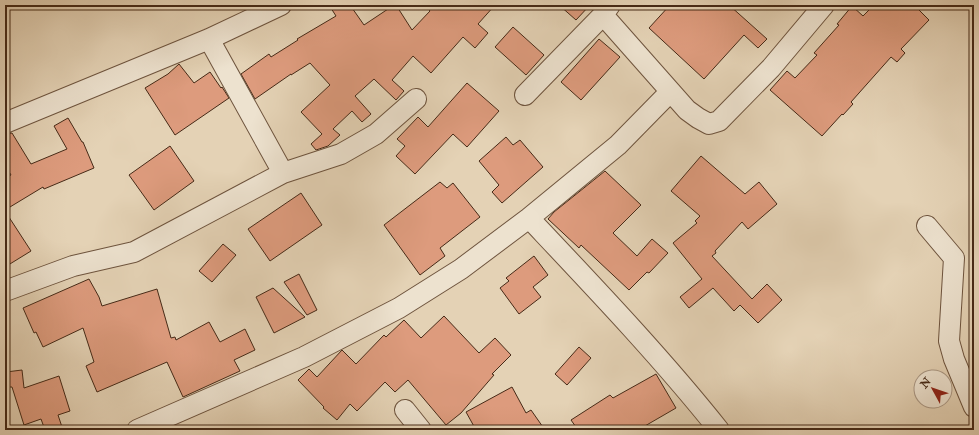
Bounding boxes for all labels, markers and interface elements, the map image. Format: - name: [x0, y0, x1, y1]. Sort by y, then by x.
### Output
- north arrow: [913, 369, 953, 409]
- text: N: [917, 374, 935, 392]

